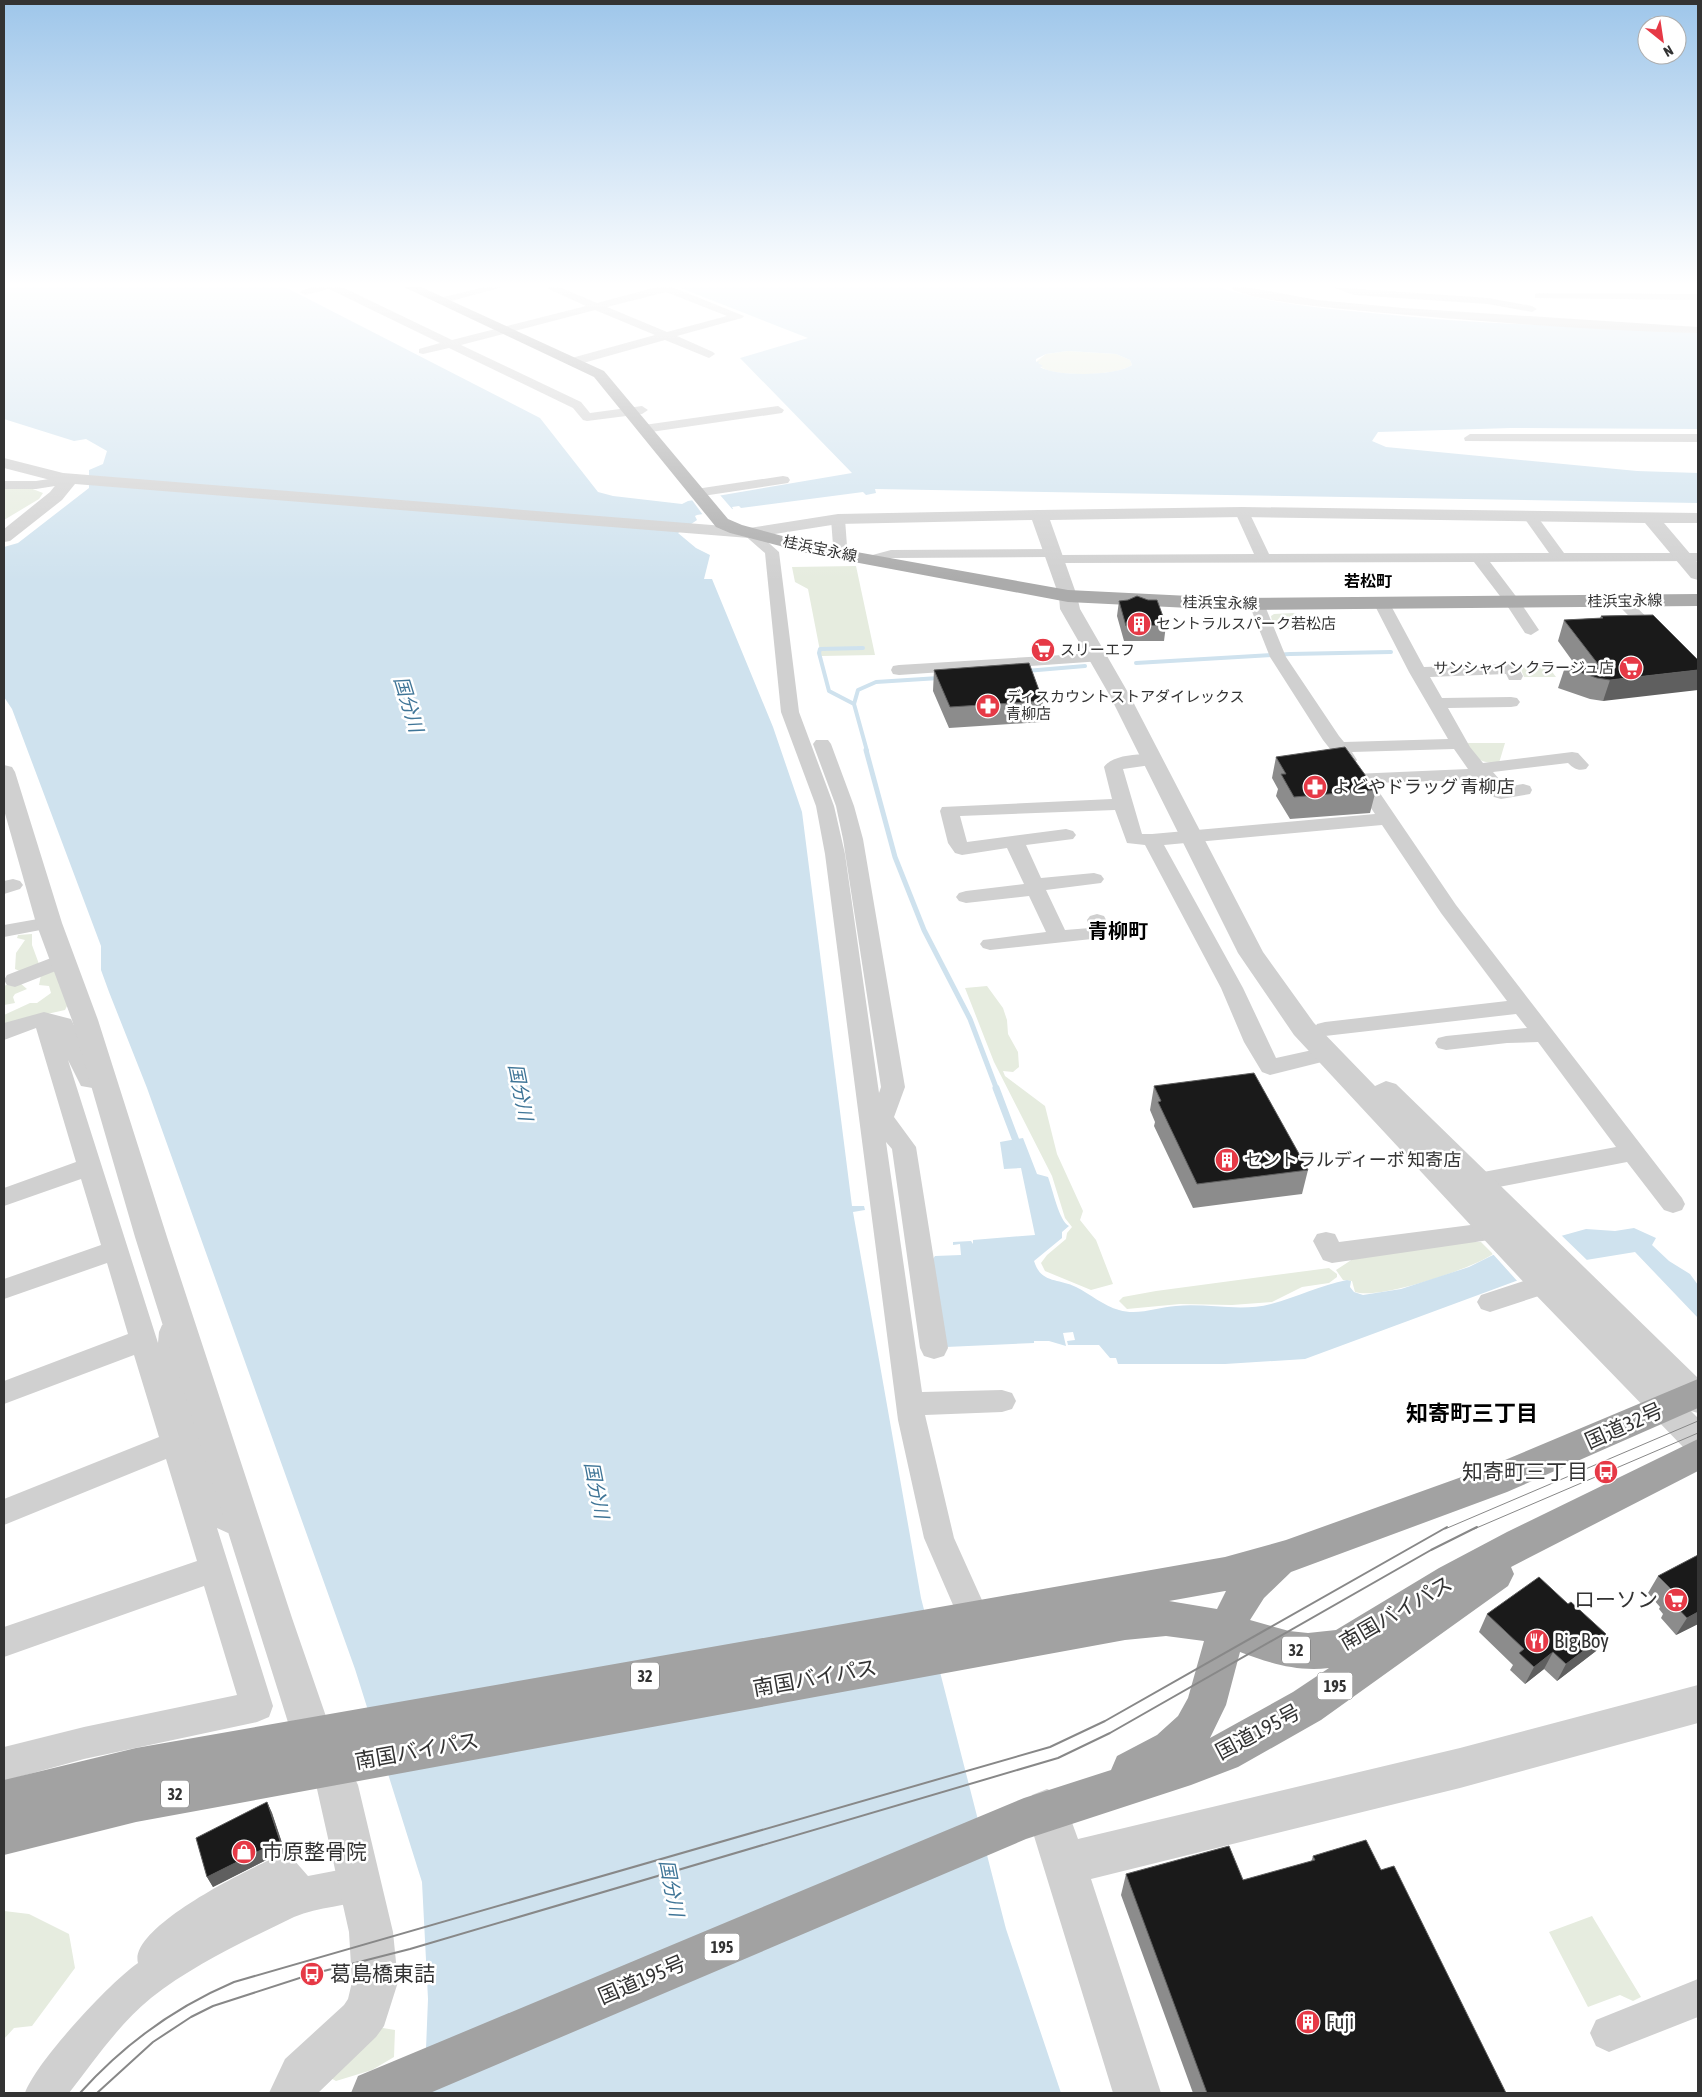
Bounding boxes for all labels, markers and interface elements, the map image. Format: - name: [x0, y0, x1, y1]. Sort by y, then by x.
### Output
- north arrow: [1637, 15, 1687, 65]
- text: N: [1661, 42, 1676, 60]
- street label: 桂浜宝永線: [782, 532, 859, 565]
- district label: 若松町: [1344, 572, 1392, 590]
- street label: 桂浜宝永線: [1587, 591, 1663, 610]
- street label: 桂浜宝永線: [1182, 593, 1258, 612]
- building icon: セントラルスパーク若松店: [1126, 611, 1152, 637]
- place label: セントラルスパーク若松店: [1156, 615, 1336, 632]
- supermarket icon: スリーエフ: [1030, 637, 1056, 663]
- place label: スリーエフ: [1060, 641, 1135, 658]
- supermarket icon: サンシャイン クラージュ店: [1618, 655, 1644, 681]
- place label: サンシャイン クラージュ店: [1433, 659, 1614, 676]
- water label: 国分川: [390, 674, 428, 736]
- place label: ディスカウントストアダイレックス 青柳店: [1006, 688, 1245, 722]
- pharmacy icon: ディスカウントストアダイレックス 青柳店: [975, 693, 1001, 719]
- pharmacy icon: よどやドラッグ 青柳店: [1302, 774, 1328, 800]
- place label: よどやドラッグ 青柳店: [1332, 776, 1514, 797]
- district label: 青柳町: [1088, 919, 1148, 942]
- water label: 国分川: [505, 1062, 538, 1124]
- building icon: セントラルディーボ 知寄店: [1214, 1147, 1240, 1173]
- place label: セントラルディーボ 知寄店: [1244, 1149, 1461, 1170]
- street label: 国道32号: [1581, 1397, 1666, 1453]
- district label: 知寄町三丁目: [1406, 1400, 1538, 1426]
- place label: 知寄町三丁目: [1462, 1459, 1588, 1483]
- bus stop icon: 知寄町三丁目: [1593, 1459, 1619, 1485]
- water label: 国分川: [581, 1460, 614, 1522]
- street label: 南国バイパス: [1335, 1570, 1456, 1654]
- place label: ローソン: [1574, 1587, 1658, 1611]
- supermarket icon: ローソン: [1663, 1587, 1689, 1613]
- restaurant icon: Big Boy: [1524, 1628, 1550, 1654]
- place label: Big Boy: [1554, 1628, 1609, 1652]
- road number: 32: [1282, 1636, 1310, 1664]
- street label: 南国バイパス: [751, 1654, 879, 1700]
- road number: 32: [631, 1662, 659, 1690]
- road number: 195: [1318, 1672, 1352, 1700]
- street label: 国道195号: [1211, 1699, 1304, 1763]
- street label: 南国バイパス: [353, 1727, 481, 1773]
- road number: 32: [161, 1780, 189, 1808]
- shop icon: 市原整骨院: [231, 1839, 257, 1865]
- place label: 市原整骨院: [262, 1839, 367, 1863]
- water label: 国分川: [656, 1858, 689, 1920]
- road number: 195: [704, 1934, 740, 1960]
- street label: 国道195号: [594, 1950, 689, 2008]
- bus stop icon: 葛島橋東詰: [299, 1961, 325, 1987]
- place label: 葛島橋東詰: [330, 1961, 435, 1985]
- building icon: Fuji: [1295, 2009, 1321, 2035]
- place label: Fuji: [1326, 2009, 1354, 2033]

